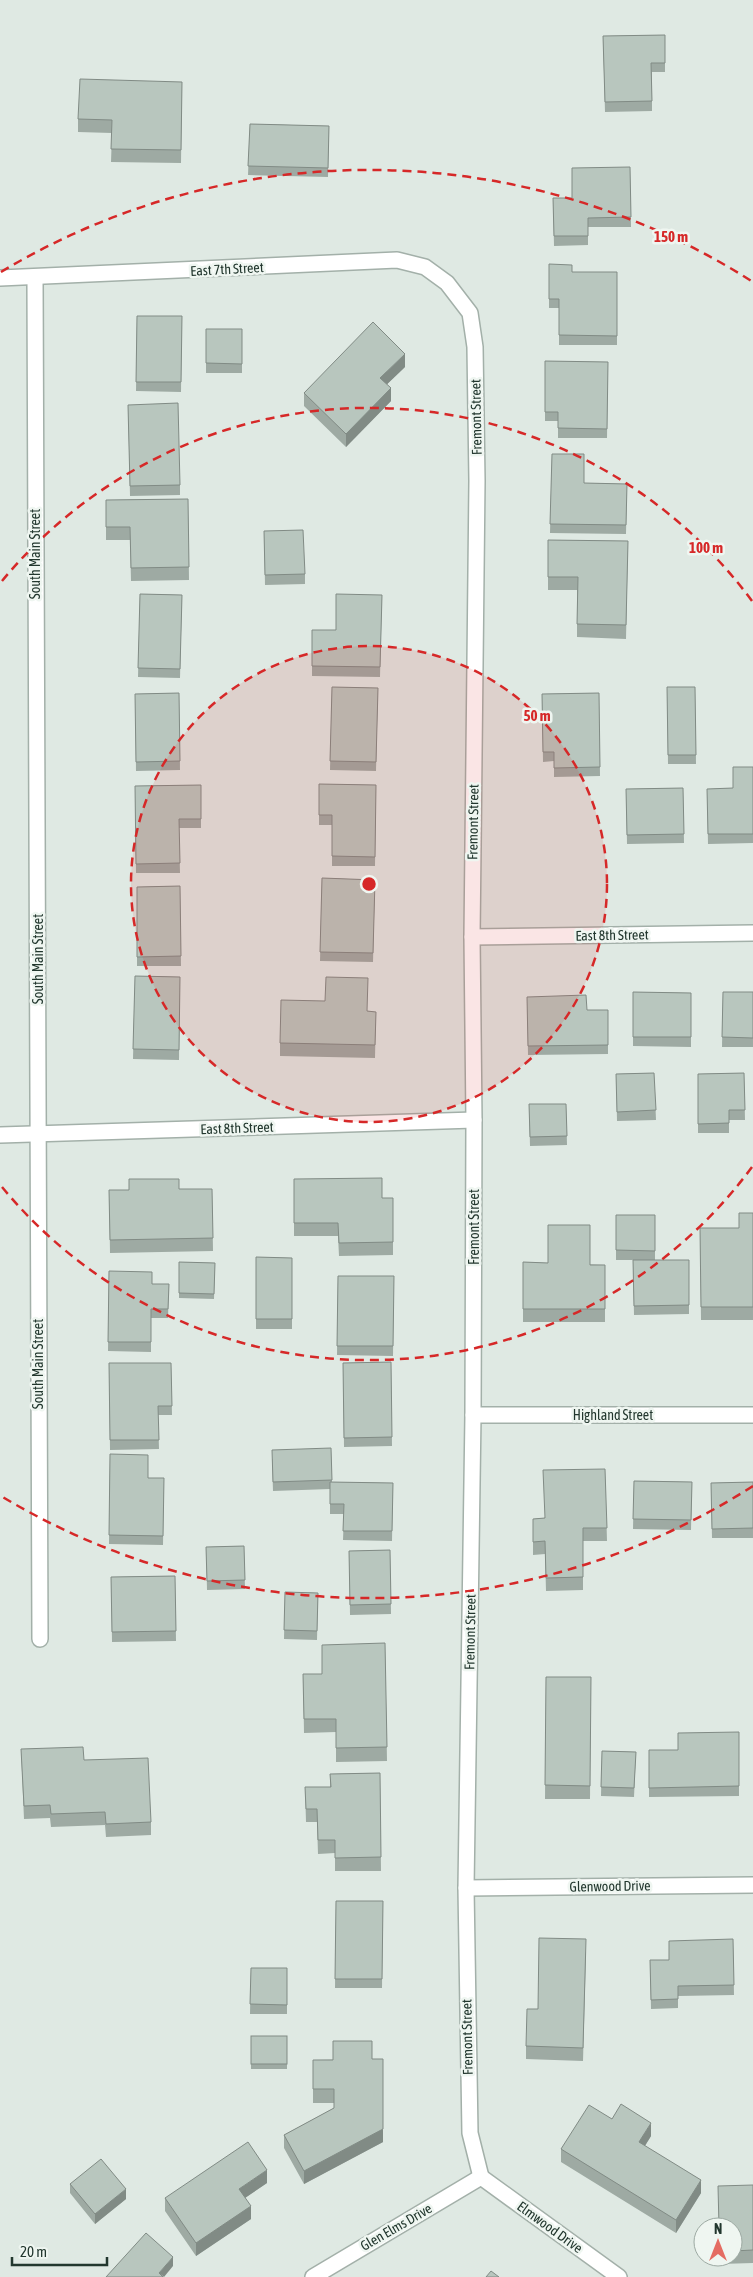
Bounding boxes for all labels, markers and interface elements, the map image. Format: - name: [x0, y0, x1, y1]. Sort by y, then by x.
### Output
- text: 150 m: [654, 228, 688, 245]
- street label: East 7th Street: [190, 259, 264, 279]
- street label: Fremont Street: [467, 379, 485, 455]
- street label: South Main Street: [27, 509, 43, 599]
- text: 100 m: [689, 539, 723, 556]
- text: 50 m: [524, 707, 551, 724]
- street label: Fremont Street: [464, 784, 482, 860]
- centre of rings: [360, 875, 378, 893]
- street label: South Main Street: [30, 914, 46, 1004]
- street label: East 8th Street: [575, 926, 649, 944]
- street label: East 8th Street: [200, 1119, 274, 1137]
- street label: Fremont Street: [466, 1189, 482, 1265]
- street label: South Main Street: [30, 1319, 46, 1409]
- street label: Highland Street: [573, 1407, 653, 1423]
- street label: Fremont Street: [461, 1594, 479, 1670]
- street label: Glenwood Drive: [569, 1877, 651, 1895]
- street label: Fremont Street: [458, 1999, 476, 2075]
- street label: Elmwood Drive: [514, 2198, 586, 2256]
- street label: Glen Elms Drive: [357, 2200, 435, 2254]
- north arrow: [693, 2217, 743, 2267]
- text: N: [714, 2221, 722, 2237]
- scale bar: [12, 2234, 108, 2266]
- text: 20 m: [20, 2243, 47, 2260]

